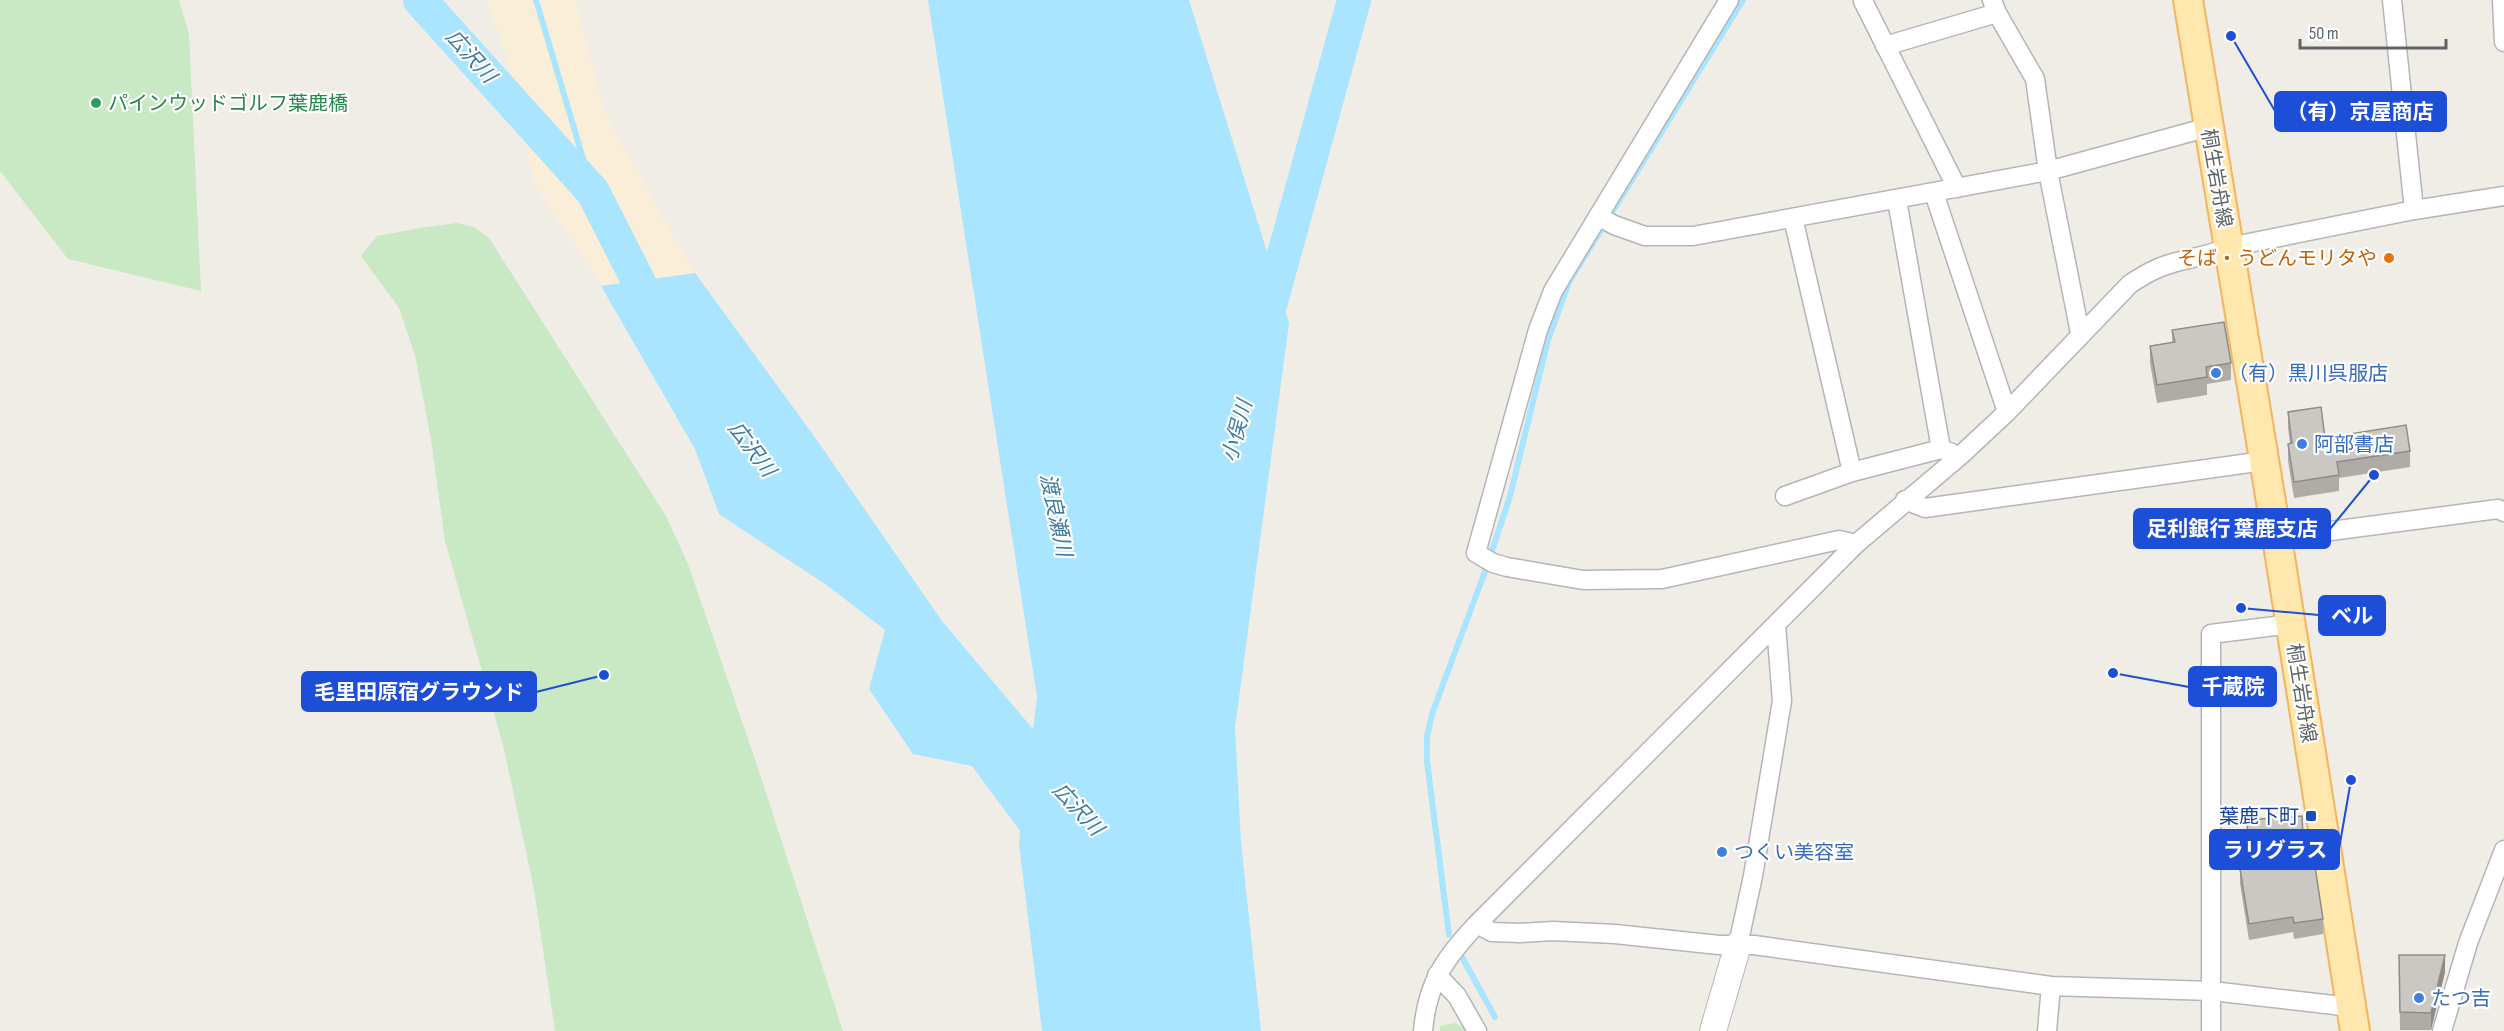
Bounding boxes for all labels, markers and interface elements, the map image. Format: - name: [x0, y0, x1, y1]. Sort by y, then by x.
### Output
- scale bar: [2300, 12, 2446, 50]
- text: 50 m: [2309, 23, 2339, 44]
- water label: 広沢川: [440, 25, 502, 90]
- place label: パインウッドゴルフ葉鹿橋: [108, 92, 348, 116]
- callout: （有）京屋商店: [2275, 92, 2446, 131]
- marker: パインウッドゴルフ葉鹿橋: [89, 96, 103, 110]
- text: （有）京屋商店: [2287, 100, 2434, 125]
- street label: 桐生岩舟線: [2196, 127, 2237, 229]
- place label: そば・うどんモリタや: [2177, 247, 2377, 271]
- marker: そば・うどんモリタや: [2382, 251, 2396, 265]
- place label: （有）黒川呉服店: [2228, 362, 2388, 386]
- marker: （有）黒川呉服店: [2209, 366, 2223, 380]
- water label: 小俣川: [1217, 396, 1258, 465]
- water label: 広沢川: [723, 417, 782, 484]
- place label: 阿部書店: [2314, 433, 2394, 457]
- marker: 阿部書店: [2295, 437, 2309, 451]
- water label: 渡良瀬川: [1035, 471, 1077, 561]
- callout: 足利銀行 葉鹿支店: [2134, 509, 2330, 548]
- text: 足利銀行 葉鹿支店: [2146, 517, 2318, 542]
- callout: ベル: [2319, 596, 2385, 635]
- text: ベル: [2331, 604, 2373, 629]
- street label: 桐生岩舟線: [2281, 642, 2321, 744]
- callout: 千蔵院: [2189, 667, 2276, 706]
- callout: 毛里田原宿グラウンド: [302, 672, 536, 711]
- text: 千蔵院: [2202, 675, 2265, 700]
- text: 毛里田原宿グラウンド: [314, 680, 524, 705]
- water label: 広沢川: [1047, 778, 1110, 842]
- place label: 葉鹿下町: [2219, 805, 2299, 829]
- marker: 葉鹿下町: [2304, 809, 2318, 823]
- callout: ラリグラス: [2210, 830, 2339, 869]
- text: ラリグラス: [2223, 838, 2327, 863]
- place label: つくい美容室: [1734, 841, 1854, 865]
- marker: つくい美容室: [1715, 845, 1729, 859]
- place label: たつ吉: [2431, 987, 2491, 1011]
- marker: たつ吉: [2412, 991, 2426, 1005]

